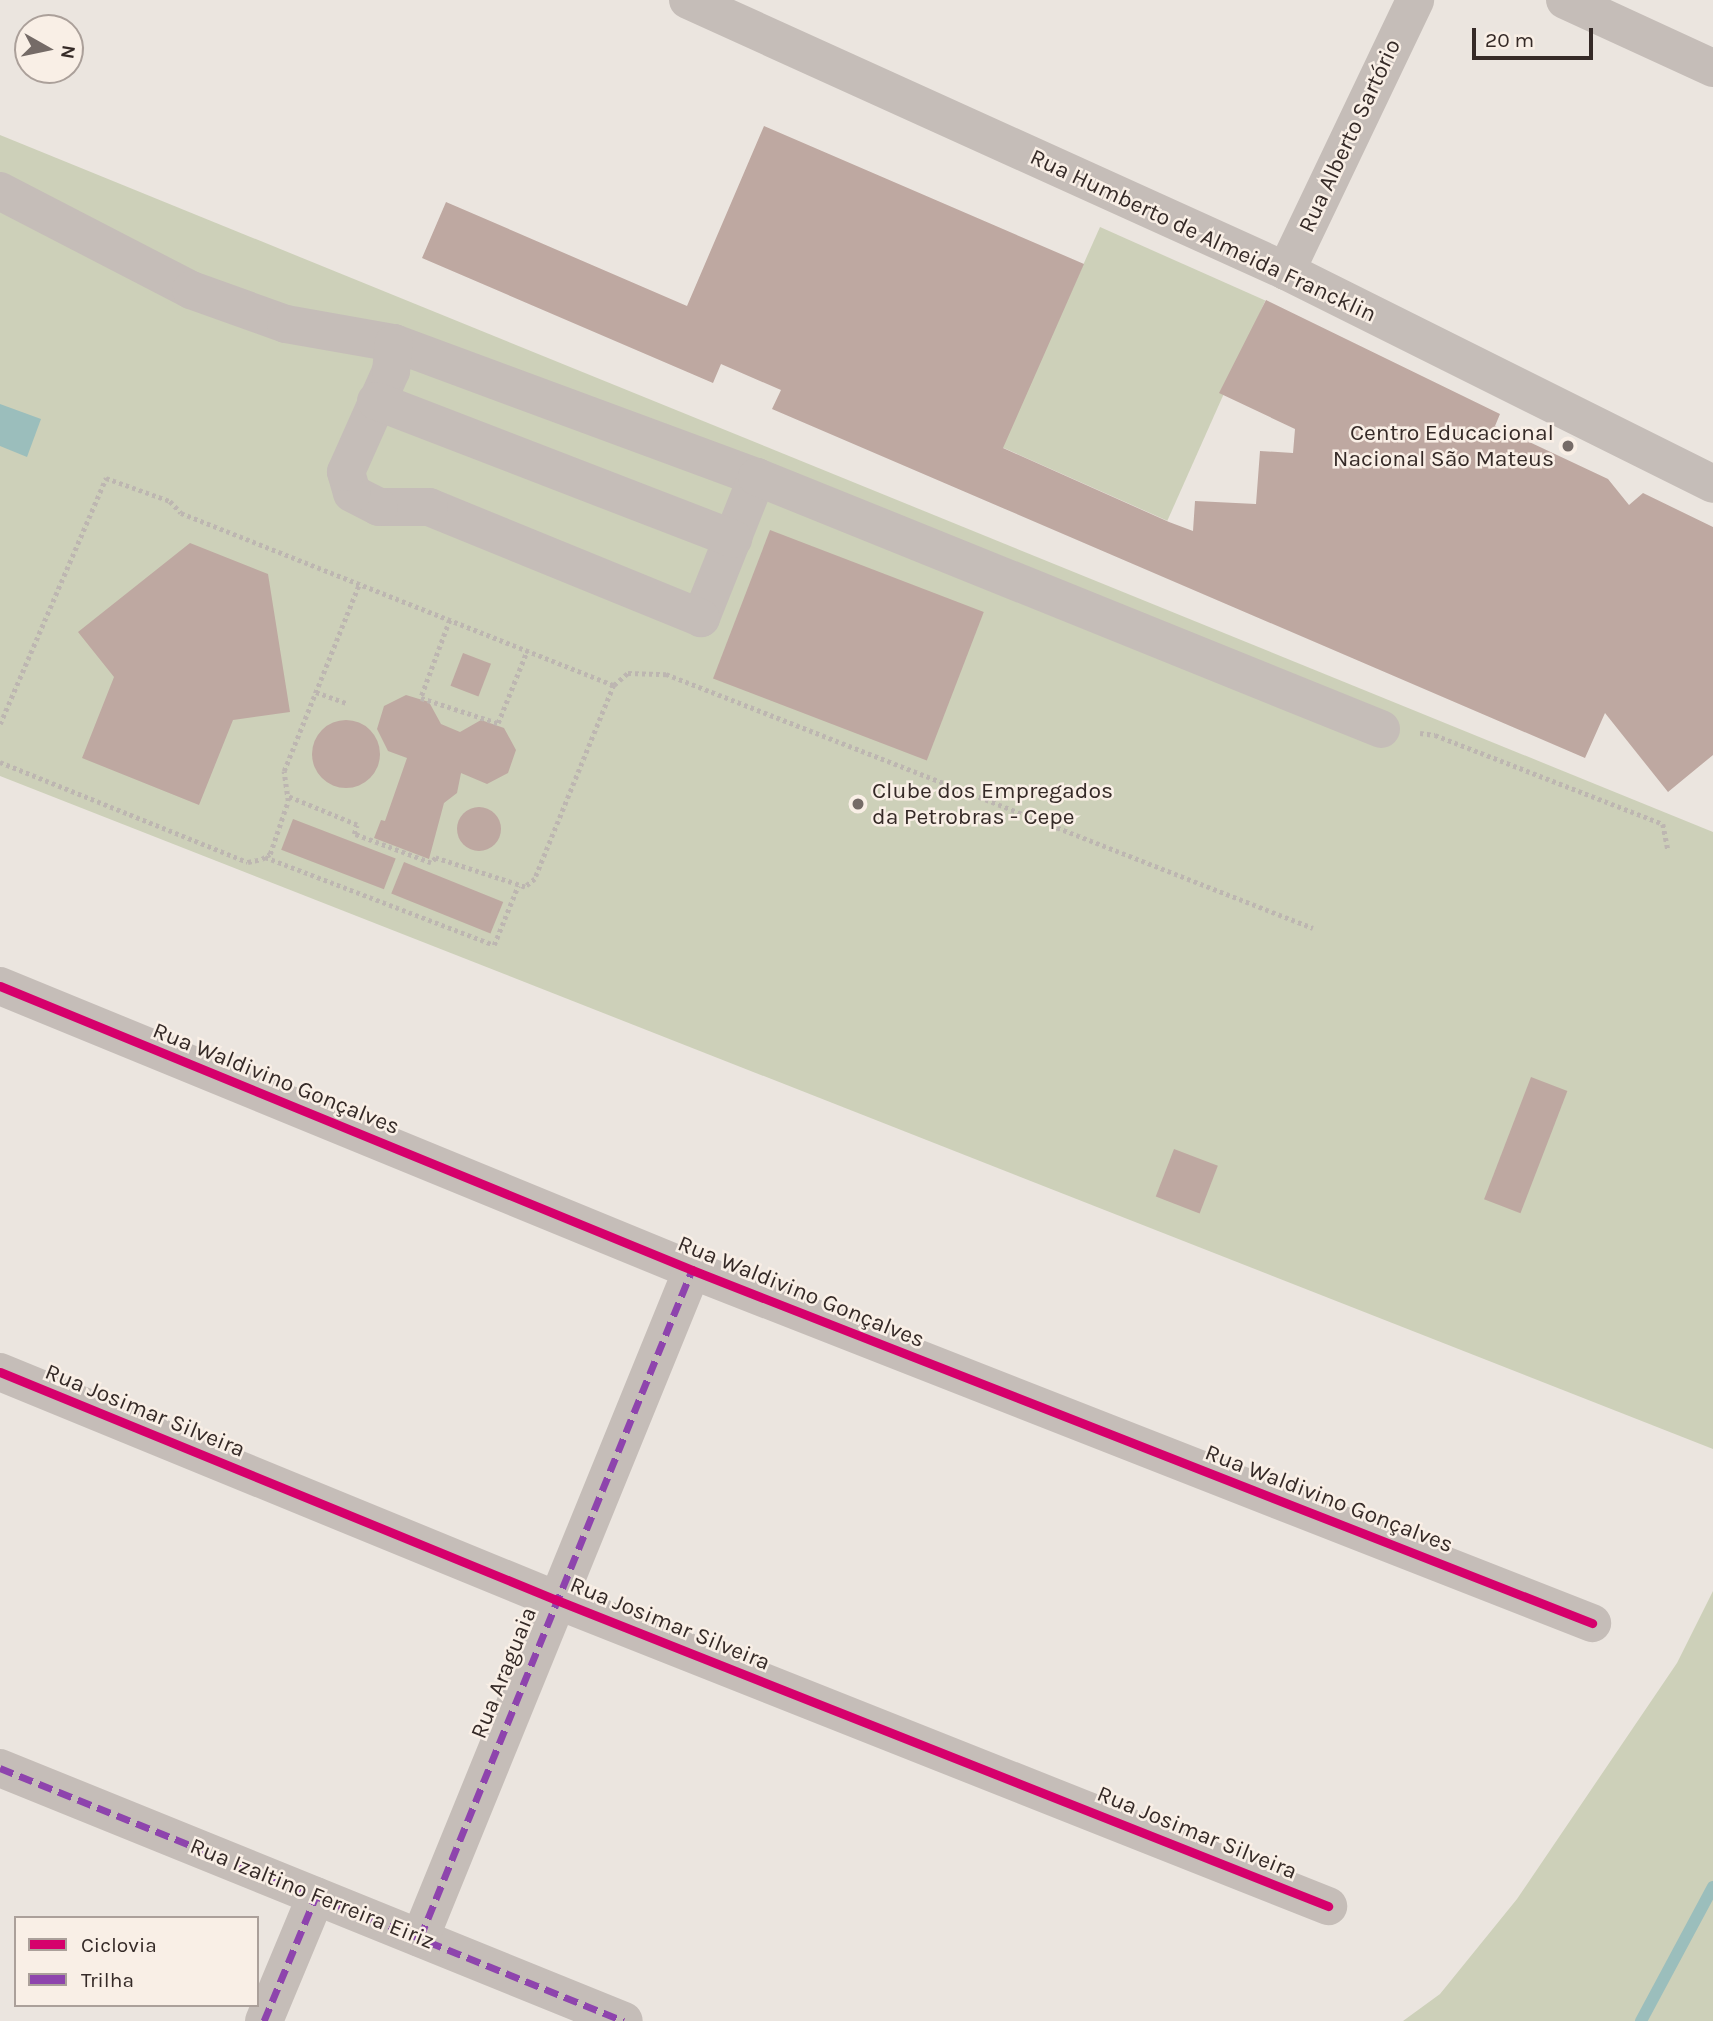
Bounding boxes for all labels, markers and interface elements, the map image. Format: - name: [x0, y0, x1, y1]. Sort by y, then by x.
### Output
- north arrow: [14, 14, 84, 84]
- scale bar: [1475, 14, 1596, 58]
- text: 20 m: [1485, 28, 1534, 52]
- street label: Rua Alberto Sartório: [1293, 35, 1407, 237]
- text: N: [56, 44, 80, 60]
- street label: Rua Humberto de Almeida Francklin: [1026, 143, 1380, 329]
- place label: Centro Educacional Nacional São Mateus: [1333, 419, 1554, 473]
- marker: Centro Educacional Nacional São Mateus: [1560, 438, 1576, 454]
- place label: Clube dos Empregados da Petrobras - Cepe: [872, 777, 1113, 831]
- marker: Clube dos Empregados da Petrobras - Cepe: [850, 796, 866, 812]
- street label: Rua Waldivino Gonçalves: [149, 1017, 403, 1141]
- street label: Rua Waldivino Gonçalves: [674, 1230, 928, 1354]
- street label: Rua Josimar Silveira: [41, 1358, 249, 1464]
- street label: Rua Waldivino Gonçalves: [1201, 1439, 1457, 1559]
- street label: Rua Josimar Silveira: [566, 1571, 774, 1677]
- street label: Rua Araguaia: [465, 1603, 543, 1743]
- street label: Rua Josimar Silveira: [1093, 1780, 1301, 1886]
- street label: Rua Izaltino Ferreira Eiriz: [186, 1832, 438, 1956]
- legend: [14, 1916, 259, 2007]
- text: Ciclovia: [81, 1933, 157, 1957]
- text: Trilha: [81, 1968, 134, 1992]

